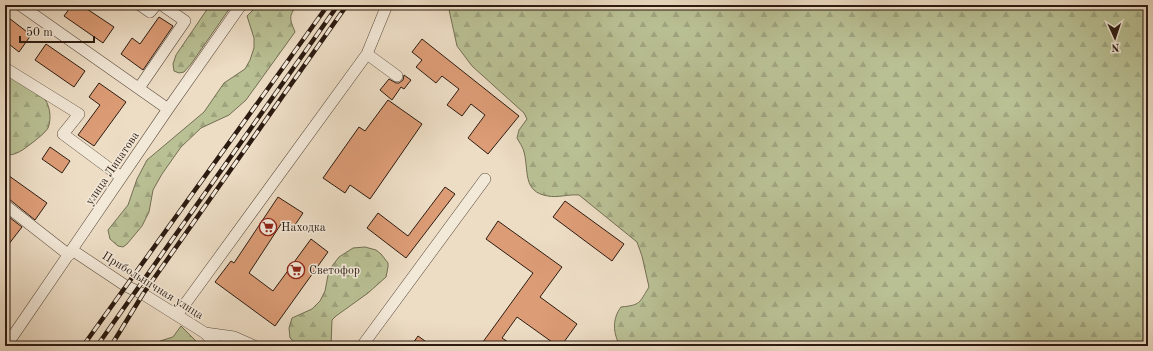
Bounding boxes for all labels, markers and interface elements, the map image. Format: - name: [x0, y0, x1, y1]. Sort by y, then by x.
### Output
- scale bar: [20, 18, 94, 44]
- north arrow: [1095, 18, 1135, 58]
- text: 50 m: [26, 26, 53, 39]
- text: N: [1110, 41, 1120, 52]
- street label: улица Липатова: [84, 130, 142, 207]
- supermarket icon: Находка: [258, 217, 278, 237]
- place label: Находка: [281, 222, 326, 234]
- street label: Прибольничная улица: [100, 250, 205, 322]
- supermarket icon: Светофор: [286, 260, 306, 280]
- place label: Светофор: [309, 265, 360, 277]

